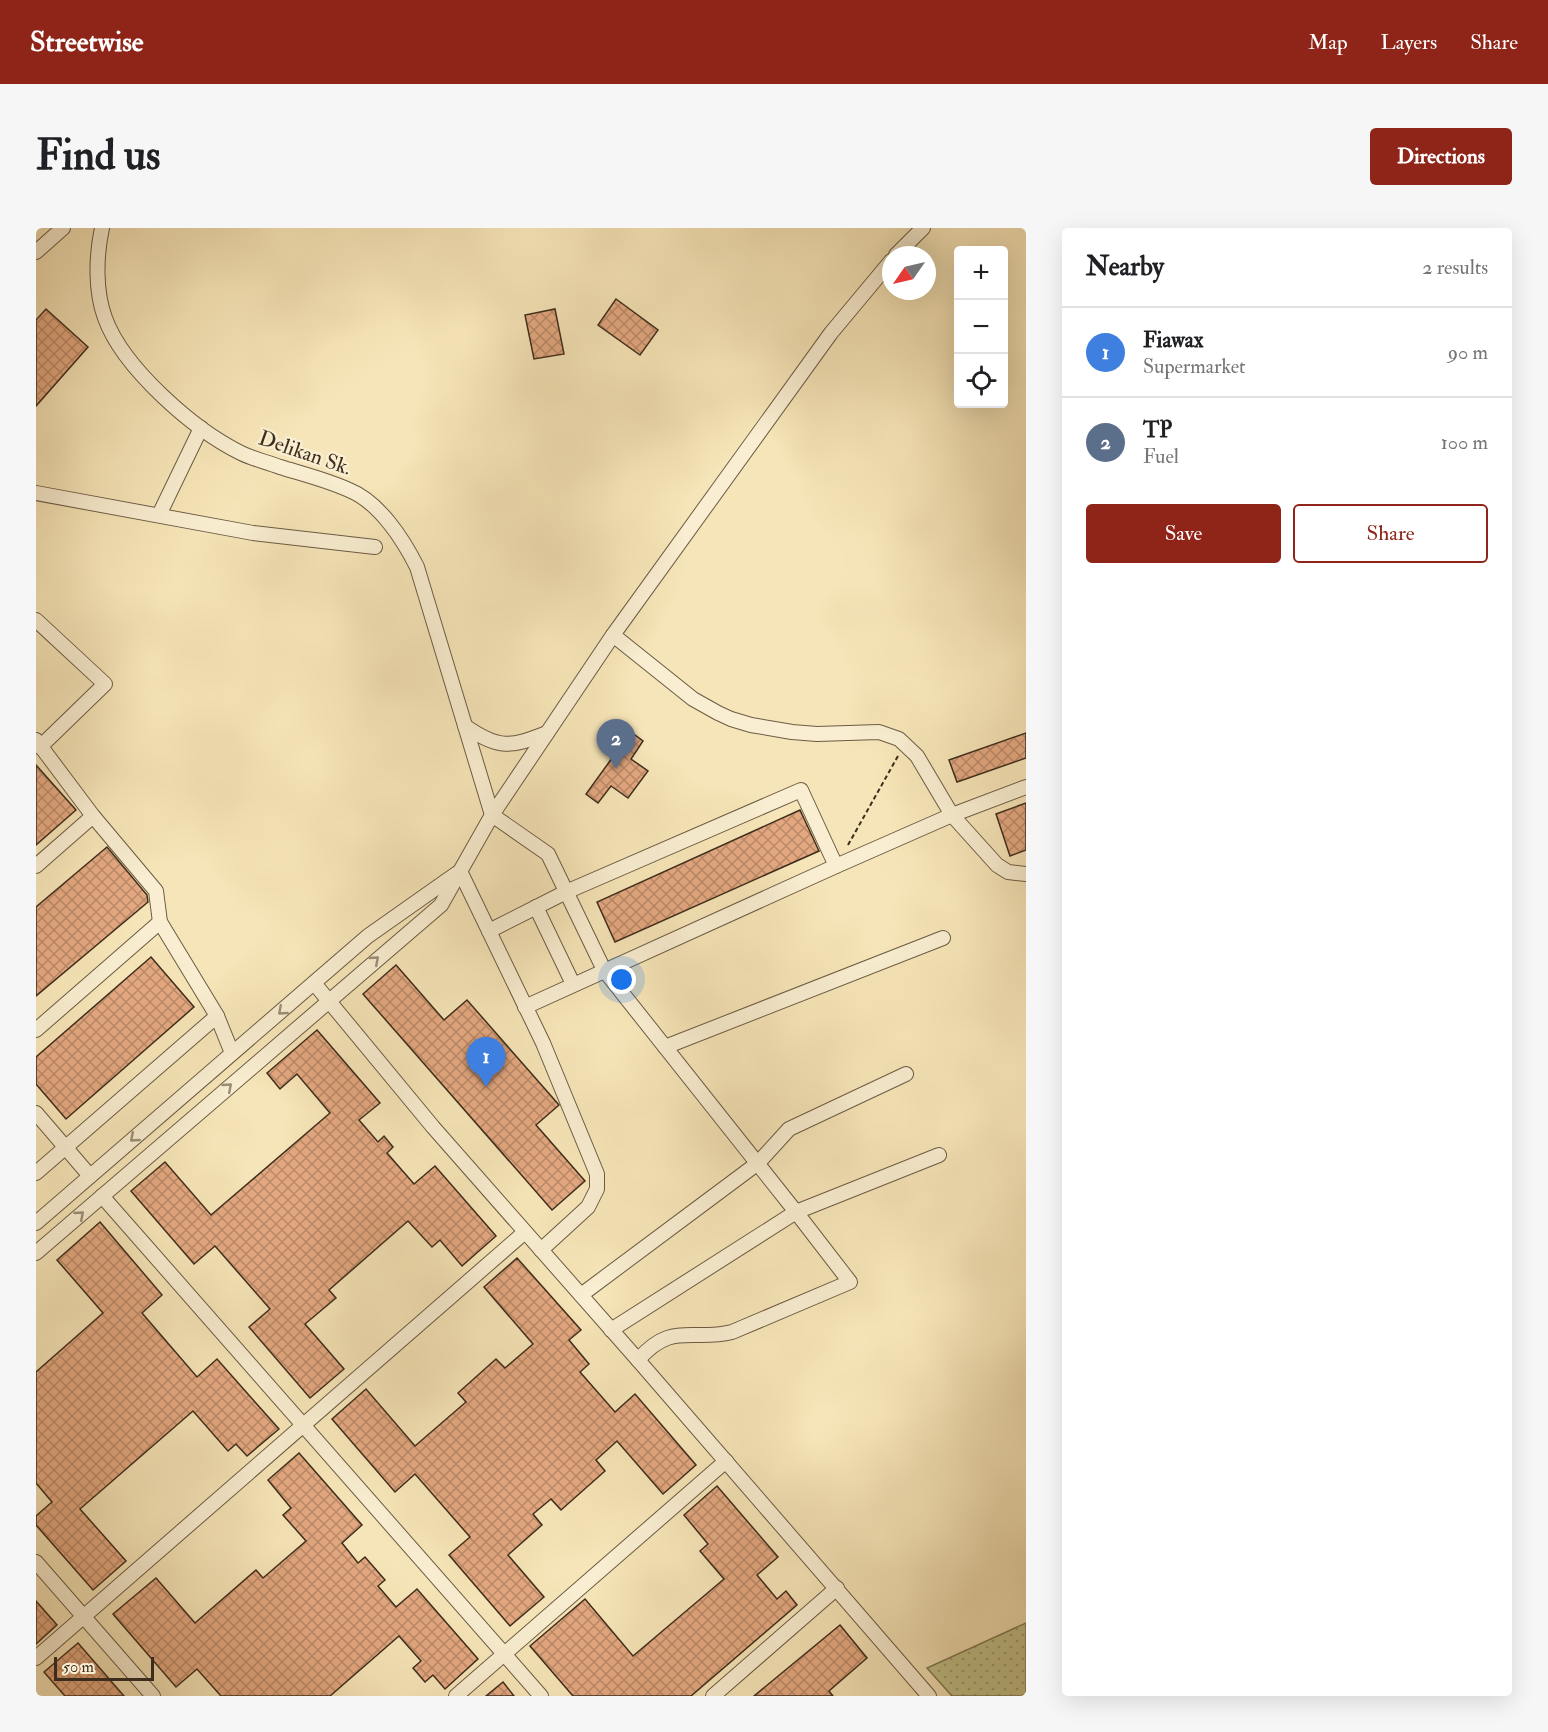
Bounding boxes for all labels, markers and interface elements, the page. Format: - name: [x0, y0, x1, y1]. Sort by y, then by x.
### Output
- text: Streetwise: [30, 25, 144, 60]
- text: Map: [1308, 29, 1348, 56]
- text: Layers: [1381, 29, 1437, 56]
- text: Share: [1470, 29, 1518, 56]
- button: Directions: [1370, 128, 1512, 185]
- text: Find us: [36, 130, 160, 182]
- north arrow: [882, 246, 936, 300]
- map controls: [954, 246, 1008, 408]
- button: +: [954, 246, 1008, 300]
- text: Nearby: [1086, 251, 1164, 283]
- text: 2 results: [1422, 255, 1488, 280]
- button: −: [954, 300, 1008, 354]
- text: Fiawax: [1143, 326, 1204, 354]
- text: 1: [1102, 340, 1109, 365]
- text: 90 m: [1448, 340, 1488, 365]
- button: locate: [954, 354, 1008, 408]
- text: Supermarket: [1143, 354, 1246, 379]
- text: TP: [1143, 416, 1172, 444]
- street label: Delikan Sk.: [255, 425, 355, 481]
- text: 2: [1100, 430, 1111, 455]
- text: 100 m: [1441, 430, 1488, 455]
- text: Fuel: [1143, 444, 1179, 469]
- button: Save: [1086, 504, 1281, 563]
- button: Share: [1293, 504, 1488, 563]
- pin: 2: [596, 720, 636, 769]
- one-way arrow: [368, 956, 379, 967]
- your location: [607, 965, 636, 994]
- one-way arrow: [278, 1003, 289, 1014]
- pin: 1: [466, 1038, 506, 1087]
- one-way arrow: [221, 1084, 232, 1095]
- one-way arrow: [130, 1131, 141, 1142]
- one-way arrow: [73, 1211, 84, 1222]
- scale bar: [54, 1654, 154, 1682]
- text: 50 m: [63, 1657, 94, 1677]

